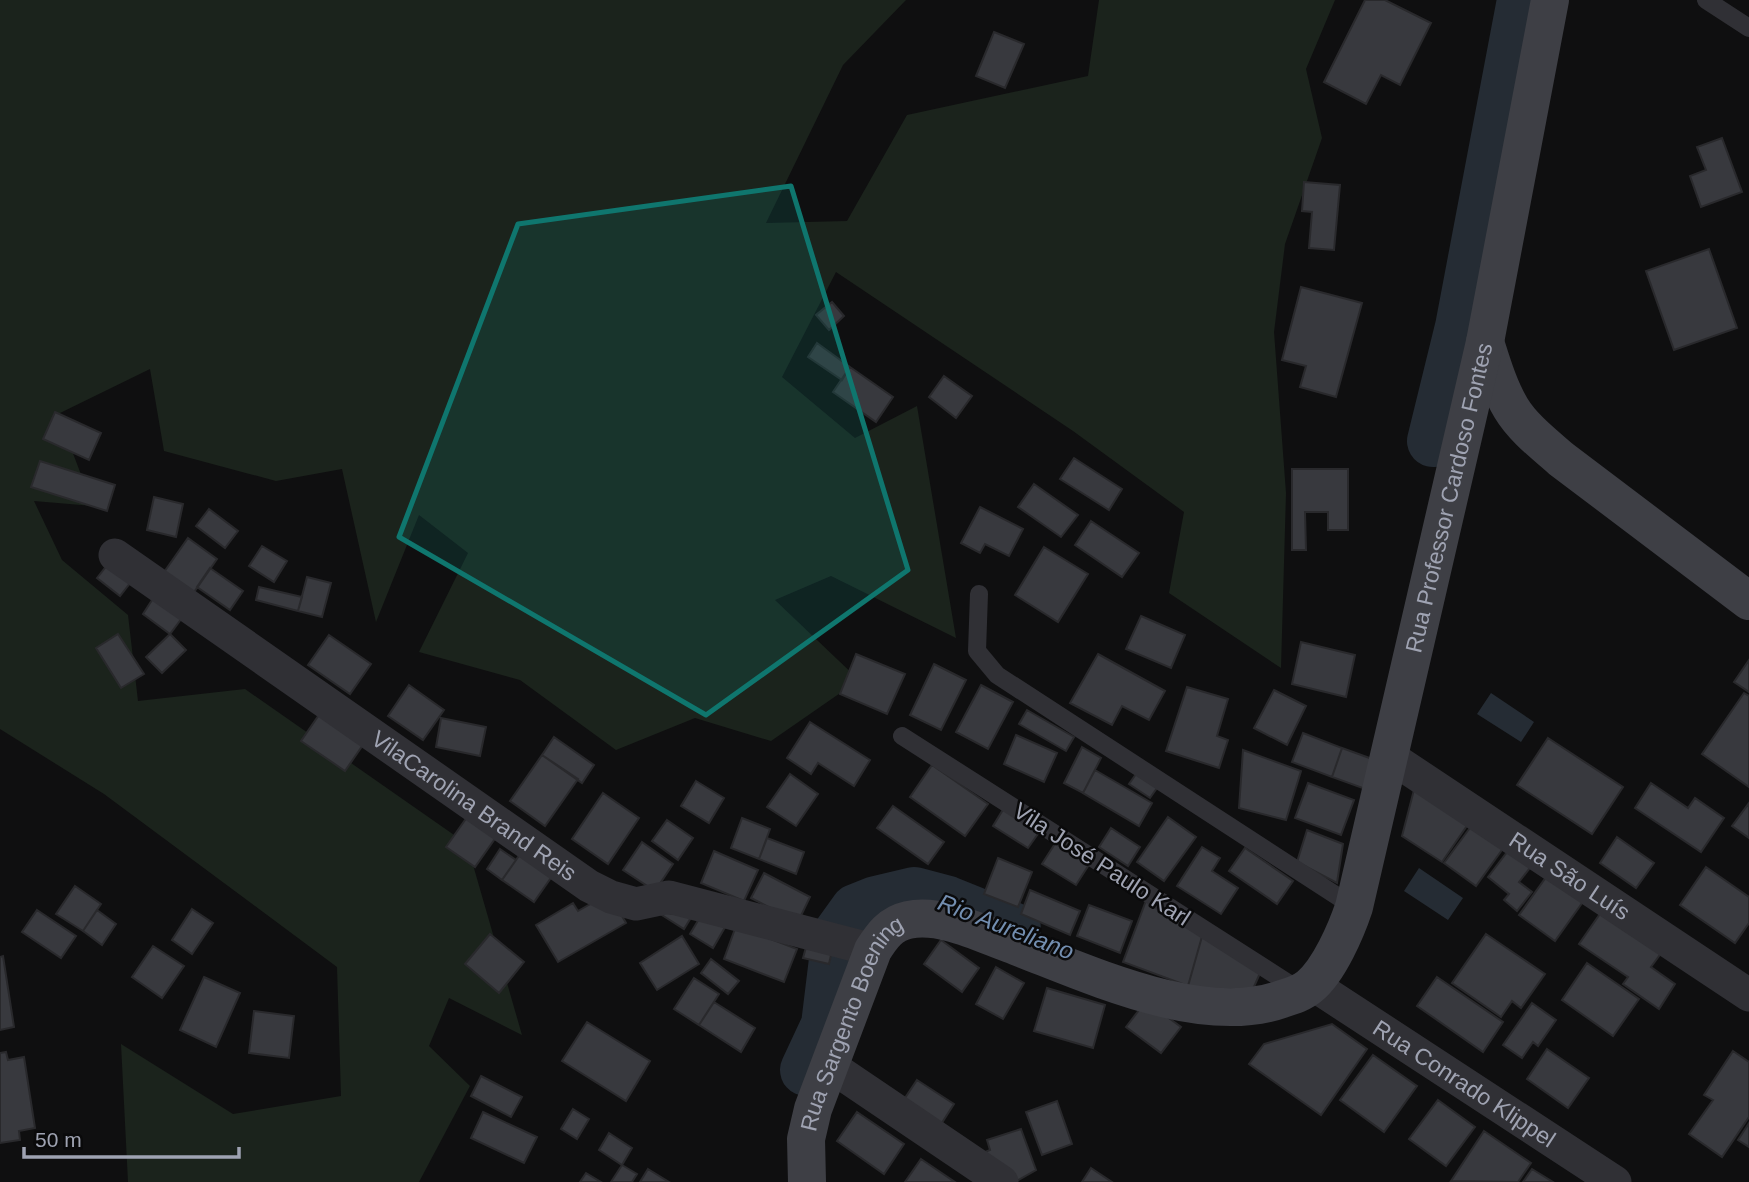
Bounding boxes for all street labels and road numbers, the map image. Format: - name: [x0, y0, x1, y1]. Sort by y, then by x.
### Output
- street label: Rua Professor Cardoso Fontes: [1400, 340, 1497, 655]
- street label: VilaCarolina Brand Reis: [367, 725, 582, 886]
- street label: Vila José Paulo Karl: [1009, 797, 1195, 931]
- street label: Rua São Luís: [1505, 827, 1635, 925]
- street label: Rua Sargento Boening: [795, 910, 908, 1134]
- street label: Rua Conrado Klippel: [1368, 1015, 1560, 1153]

